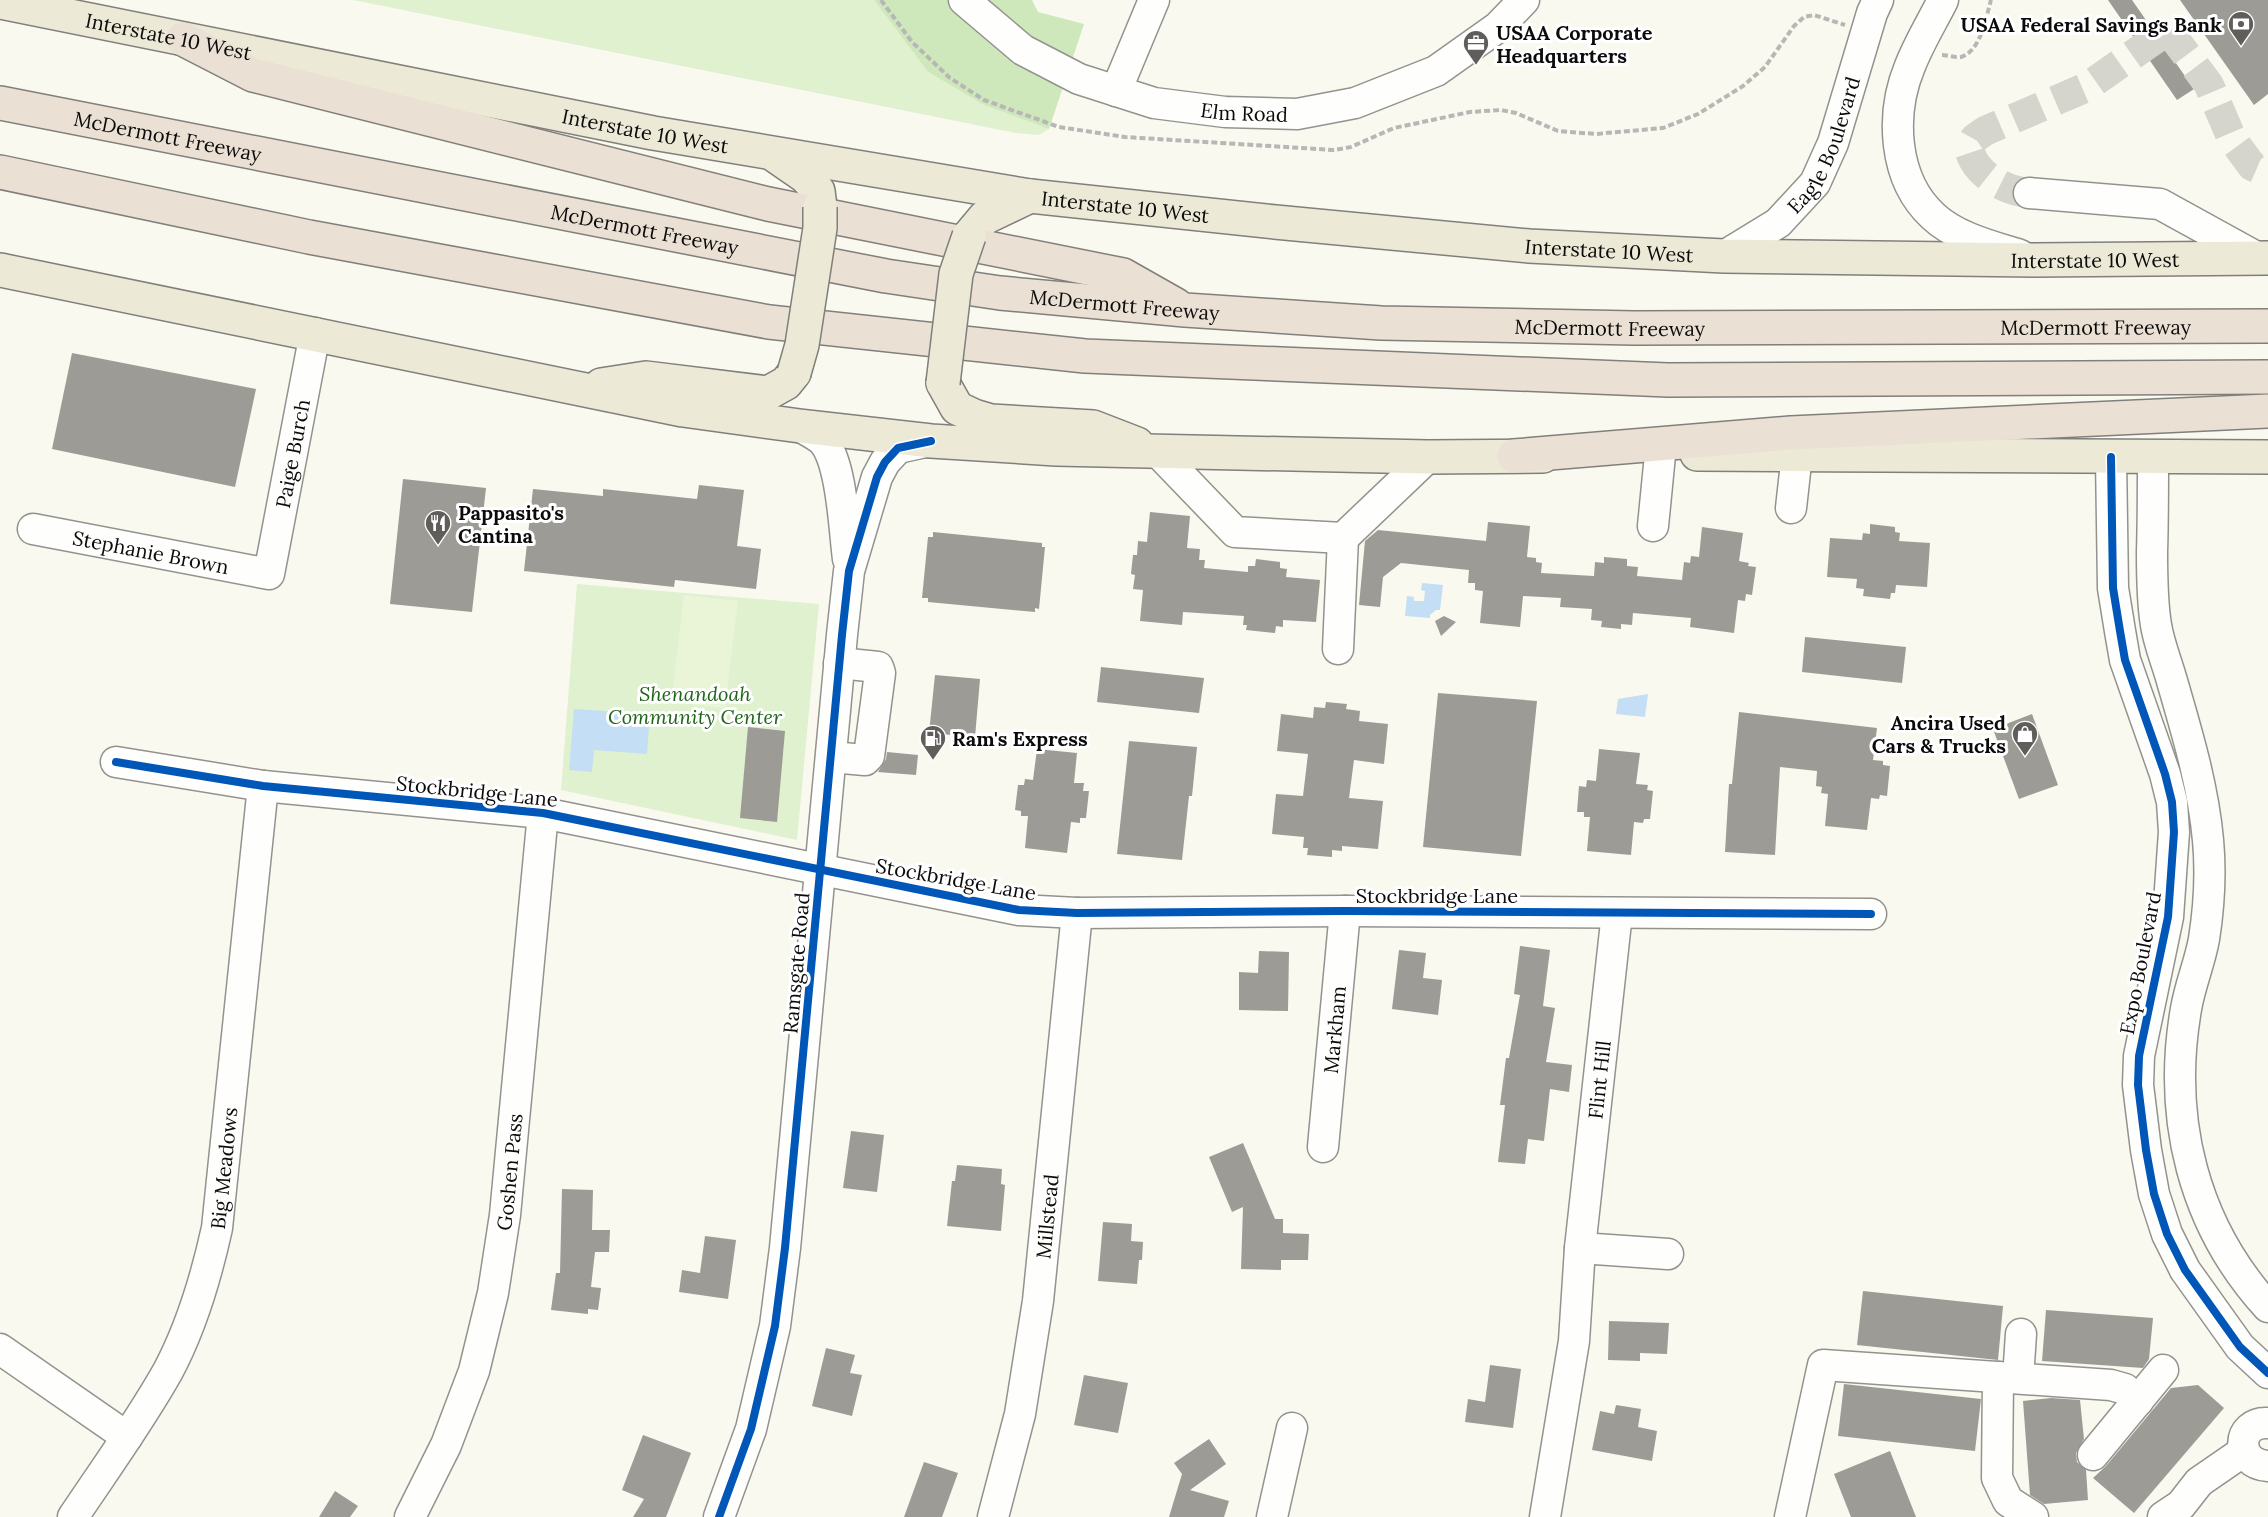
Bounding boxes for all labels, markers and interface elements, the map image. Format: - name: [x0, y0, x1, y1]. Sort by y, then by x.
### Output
- street label: Interstate 10 West: [83, 7, 254, 65]
- bank icon: USAA Federal Savings Bank: [2226, 9, 2256, 47]
- place label: USAA Federal Savings Bank: [1960, 12, 2222, 37]
- place label: USAA Corporate Headquarters: [1496, 20, 1653, 68]
- office icon: USAA Corporate Headquarters: [1461, 28, 1491, 66]
- street label: Eagle Boulevard: [1781, 73, 1865, 218]
- street label: Elm Road: [1199, 97, 1288, 126]
- street label: Interstate 10 West: [560, 103, 731, 158]
- street label: McDermott Freeway: [72, 105, 264, 166]
- street label: Interstate 10 West: [1040, 185, 1211, 227]
- street label: McDermott Freeway: [549, 198, 741, 260]
- street label: Interstate 10 West: [1524, 233, 1694, 267]
- street label: Interstate 10 West: [2010, 246, 2180, 273]
- street label: McDermott Freeway: [1028, 283, 1221, 325]
- street label: McDermott Freeway: [1514, 313, 1706, 341]
- street label: McDermott Freeway: [2000, 314, 2192, 339]
- street label: Paige Burch: [269, 397, 315, 510]
- place label: Pappasito's Cantina: [458, 500, 564, 548]
- restaurant icon: Pappasito's Cantina: [423, 508, 453, 546]
- street label: Stephanie Brown: [71, 524, 231, 579]
- park label: Shenandoah Community Center: [608, 681, 783, 729]
- place label: Ancira Used Cars & Trucks: [1872, 710, 2006, 758]
- shop icon: Ancira Used Cars & Trucks: [2010, 719, 2040, 757]
- fuel station icon: Ram's Express: [918, 723, 948, 761]
- place label: Ram's Express: [952, 726, 1088, 751]
- street label: Stockbridge Lane: [395, 770, 559, 812]
- street label: Stockbridge Lane: [874, 853, 1038, 905]
- street label: Stockbridge Lane: [1356, 883, 1518, 908]
- street label: Expo Boulevard: [2114, 889, 2166, 1037]
- street label: Ramsgate Road: [777, 891, 815, 1035]
- street label: Markham: [1317, 984, 1351, 1075]
- street label: Flint Hill: [1582, 1039, 1615, 1120]
- street label: Big Meadows: [204, 1106, 242, 1230]
- street label: Goshen Pass: [490, 1112, 527, 1232]
- street label: Millstead: [1030, 1173, 1063, 1260]

